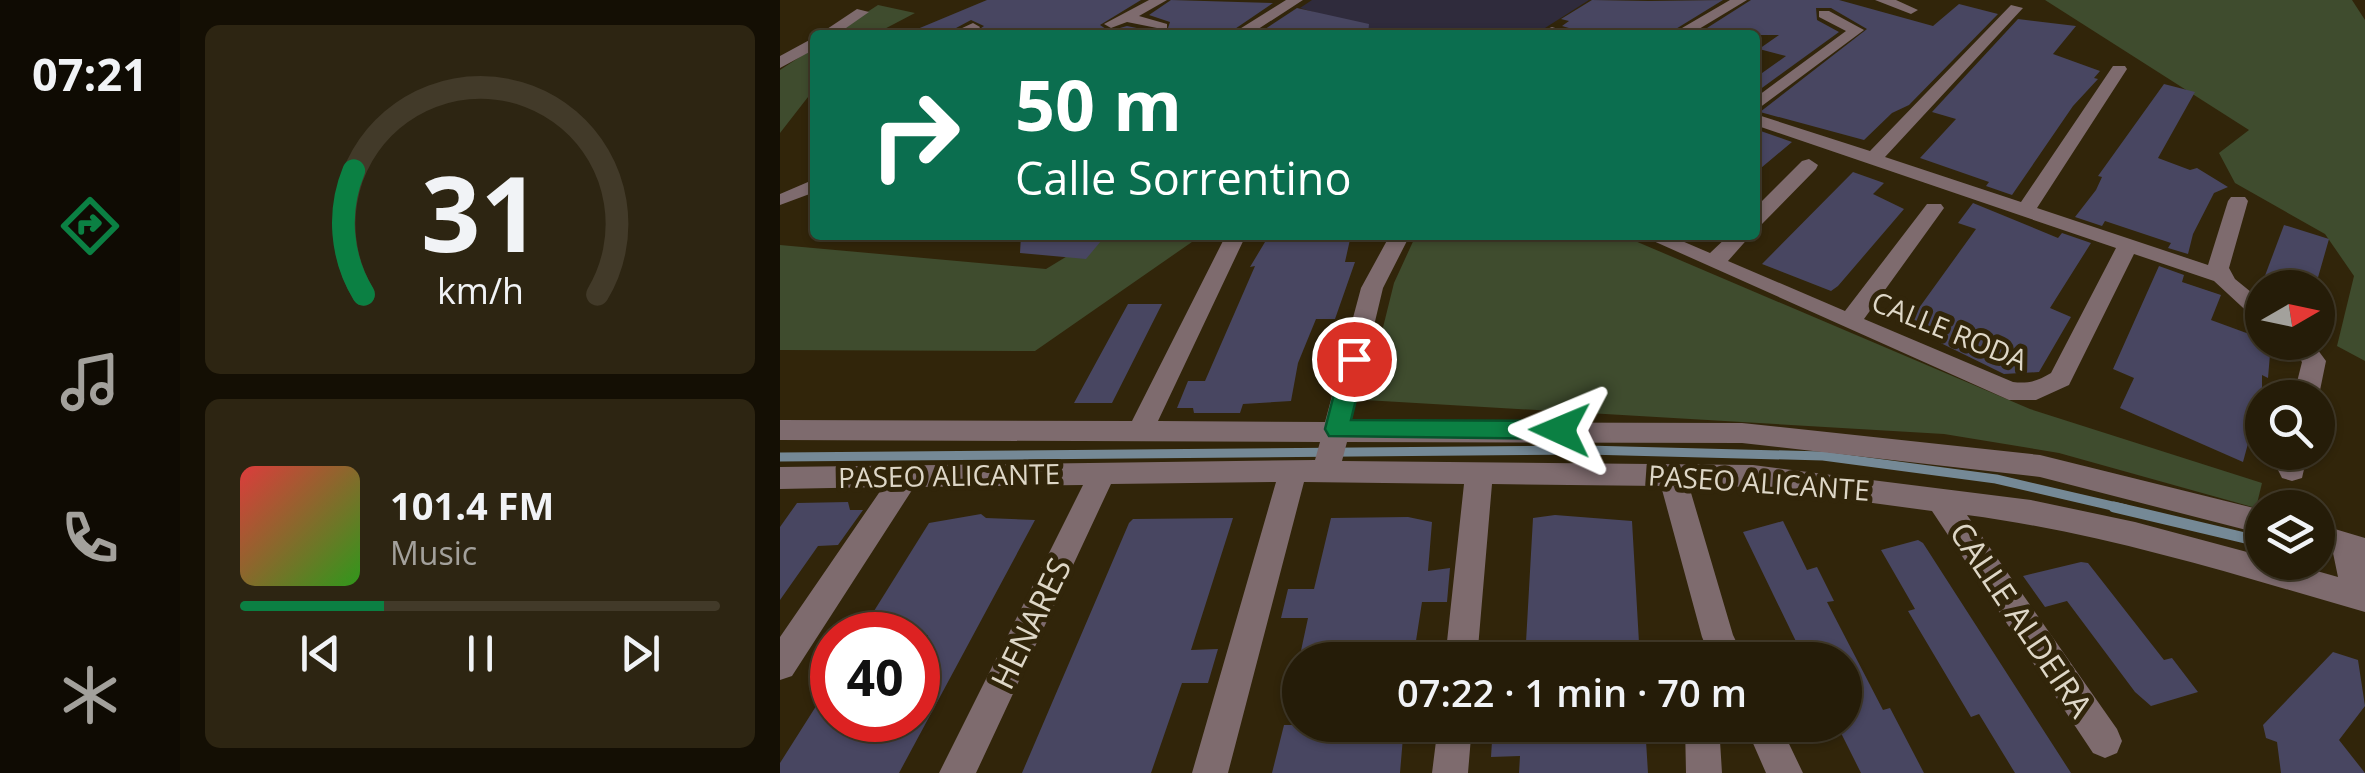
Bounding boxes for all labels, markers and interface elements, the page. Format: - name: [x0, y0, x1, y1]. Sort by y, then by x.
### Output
- text: 07:21: [32, 43, 148, 104]
- text: 50 m: [1015, 56, 1182, 152]
- icon: right: [850, 70, 980, 200]
- text: 31: [421, 141, 539, 282]
- text: Calle Sorrentino: [1015, 147, 1352, 208]
- icon: directions: [55, 191, 125, 261]
- text: km/h: [437, 266, 523, 314]
- north arrow: [2245, 270, 2335, 360]
- map controls: [2245, 270, 2335, 580]
- street label: CALLE RODA: [1867, 282, 2034, 379]
- pin: [1312, 317, 1397, 402]
- icon: arrive: [1327, 332, 1382, 387]
- icon: music: [55, 347, 125, 417]
- position arrow: [1508, 378, 1612, 482]
- button: search: [2245, 380, 2335, 470]
- street label: PASEO ALICANTE: [838, 454, 1060, 496]
- street label: PASEO ALICANTE: [1647, 455, 1871, 509]
- text: 101.4 FM: [390, 479, 554, 531]
- button: layers: [2245, 490, 2335, 580]
- icon: phone: [55, 503, 125, 573]
- street label: CALLE ALDEIRA: [1941, 513, 2104, 726]
- text: Music: [390, 531, 477, 574]
- street label: HENARES: [980, 550, 1080, 696]
- speed limit sign: 40: [810, 612, 940, 742]
- icon: previous: [293, 626, 348, 681]
- icon: pause: [453, 626, 508, 681]
- icon: next: [613, 626, 668, 681]
- icon: climate: [55, 660, 125, 730]
- text: 07:22 · 1 min · 70 m: [1397, 666, 1747, 718]

